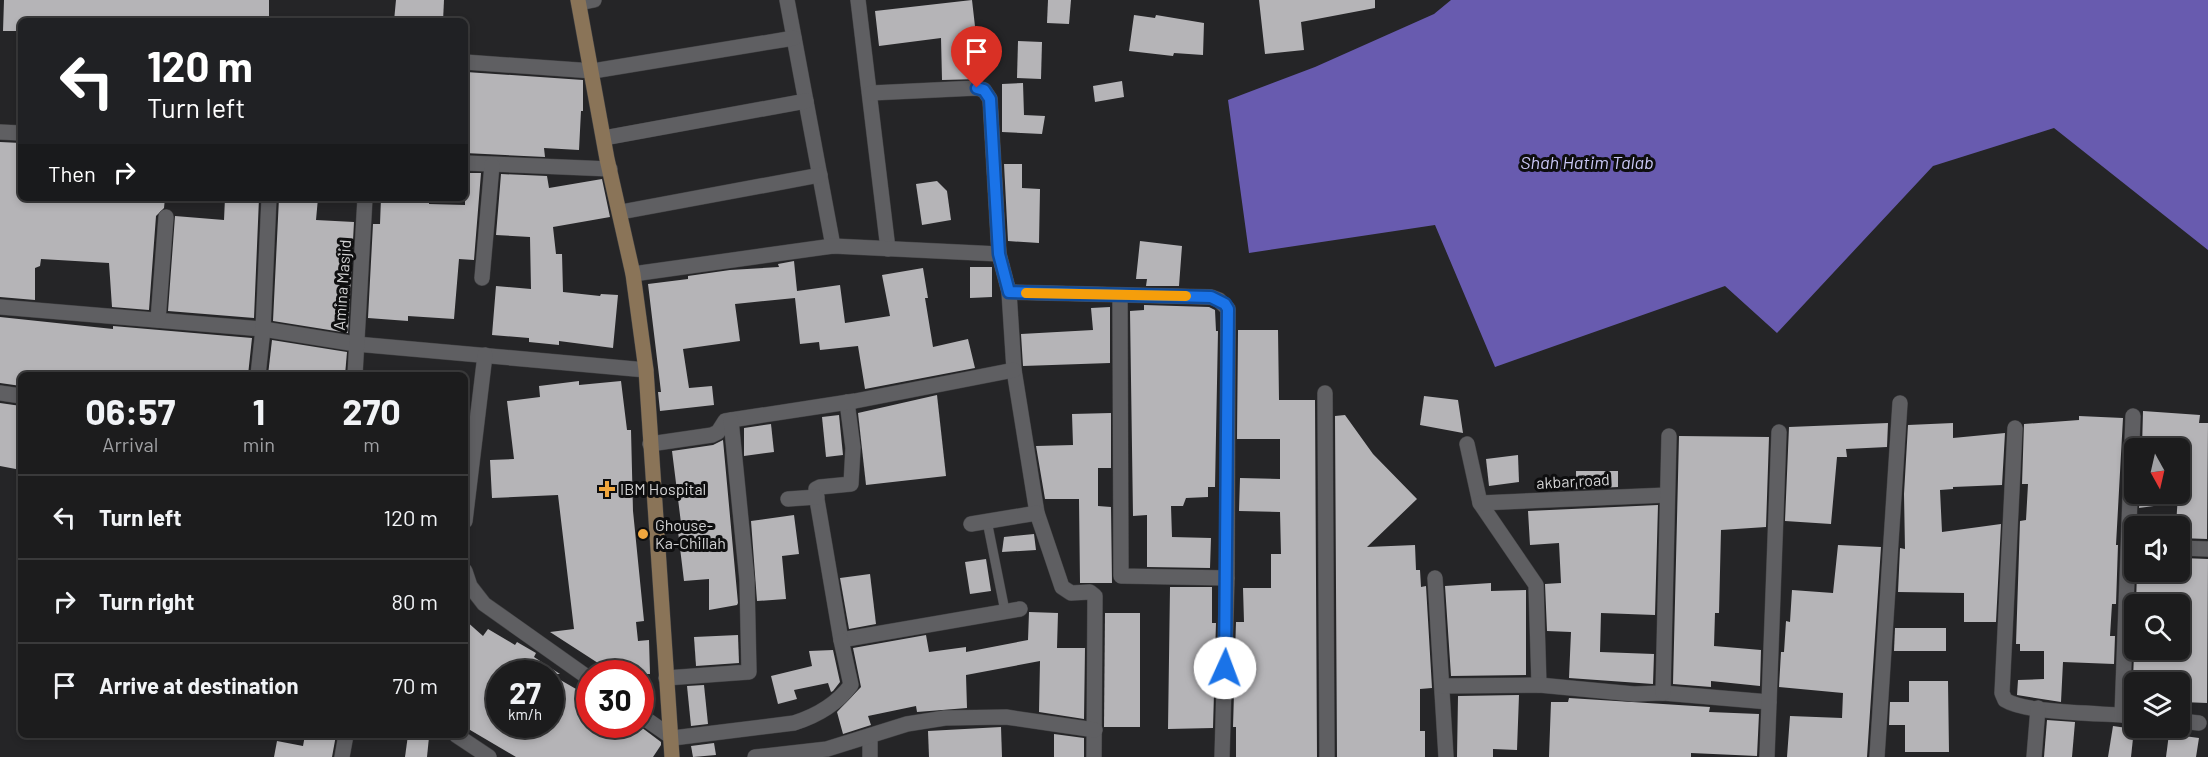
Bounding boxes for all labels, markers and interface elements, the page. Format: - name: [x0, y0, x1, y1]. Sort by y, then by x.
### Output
- pin: [951, 26, 1002, 88]
- icon: arrive: [960, 35, 993, 68]
- text: 120 m: [147, 40, 253, 90]
- icon: left: [48, 42, 126, 120]
- text: Turn left: [147, 91, 245, 123]
- water label: Shah Hatim Talab: [1520, 151, 1654, 173]
- icon: right: [108, 156, 141, 189]
- text: Then: [48, 160, 96, 186]
- street label: Amina Masjid: [329, 239, 354, 331]
- text: 06:57: [85, 389, 175, 432]
- text: 1: [252, 389, 265, 432]
- text: 270: [342, 389, 401, 432]
- text: Arrival: [102, 432, 158, 456]
- text: min: [243, 432, 275, 456]
- text: m: [363, 432, 380, 456]
- north arrow: [2124, 438, 2190, 504]
- map controls: [2124, 438, 2190, 738]
- street label: akbar road: [1536, 469, 1610, 492]
- place label: IBM Hospital: [620, 479, 706, 498]
- marker: IBM Hospital: [598, 480, 616, 498]
- icon: left: [48, 501, 81, 534]
- text: Turn left: [99, 504, 182, 530]
- text: 120 m: [383, 504, 438, 530]
- place label: Ghouse- Ka-Chillah: [655, 515, 726, 552]
- button: sound: [2124, 516, 2190, 582]
- marker: Ghouse- Ka-Chillah: [636, 527, 650, 541]
- icon: right: [48, 585, 81, 618]
- text: Turn right: [99, 588, 194, 614]
- text: 80 m: [392, 588, 438, 614]
- button: search: [2124, 594, 2190, 660]
- position arrow: [1193, 636, 1257, 700]
- speed limit sign: 30: [576, 660, 654, 738]
- icon: arrive: [48, 669, 81, 702]
- text: Arrive at destination: [99, 672, 298, 698]
- text: 70 m: [393, 672, 438, 698]
- button: layers: [2124, 672, 2190, 738]
- text: 27: [509, 674, 541, 710]
- text: km/h: [508, 705, 542, 723]

